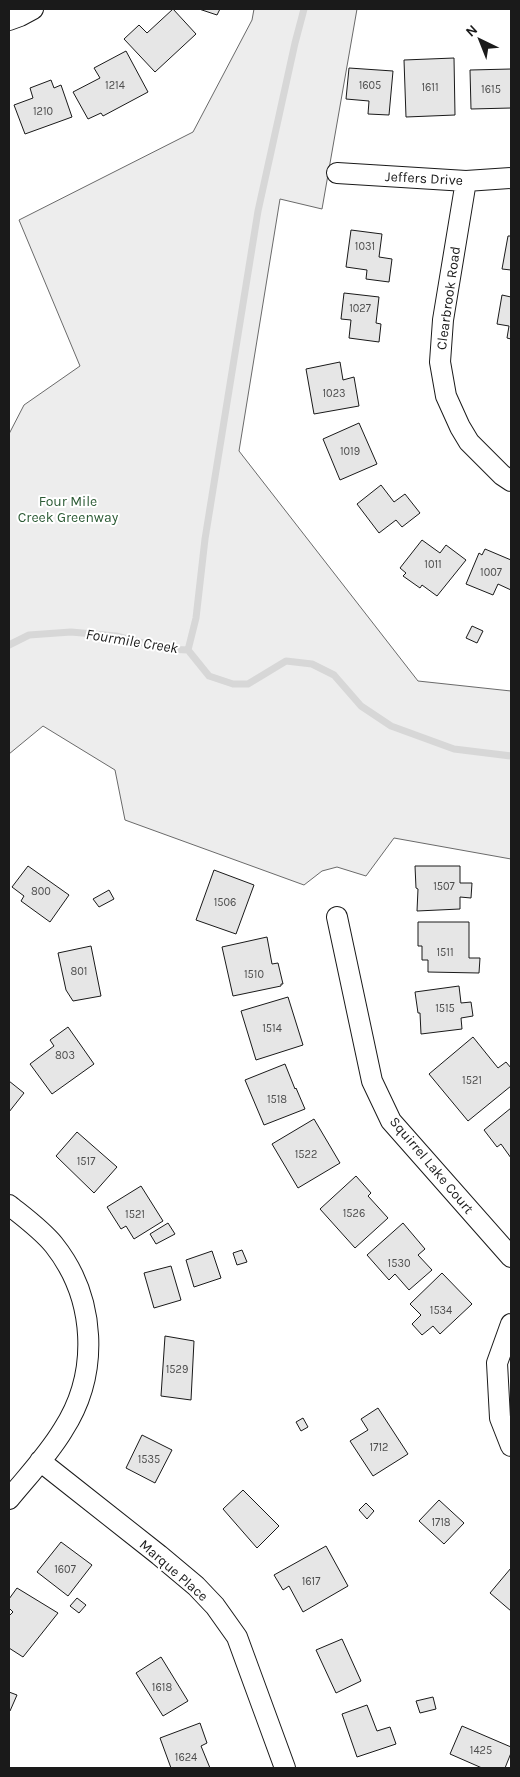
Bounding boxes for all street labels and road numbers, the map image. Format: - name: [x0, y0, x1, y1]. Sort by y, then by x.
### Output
- street label: Jeffers Drive: [385, 168, 463, 189]
- street label: Clearbrook Road: [433, 245, 464, 351]
- street label: Squirrel Lake Court: [386, 1113, 477, 1217]
- street label: Marque Place: [136, 1536, 212, 1605]

